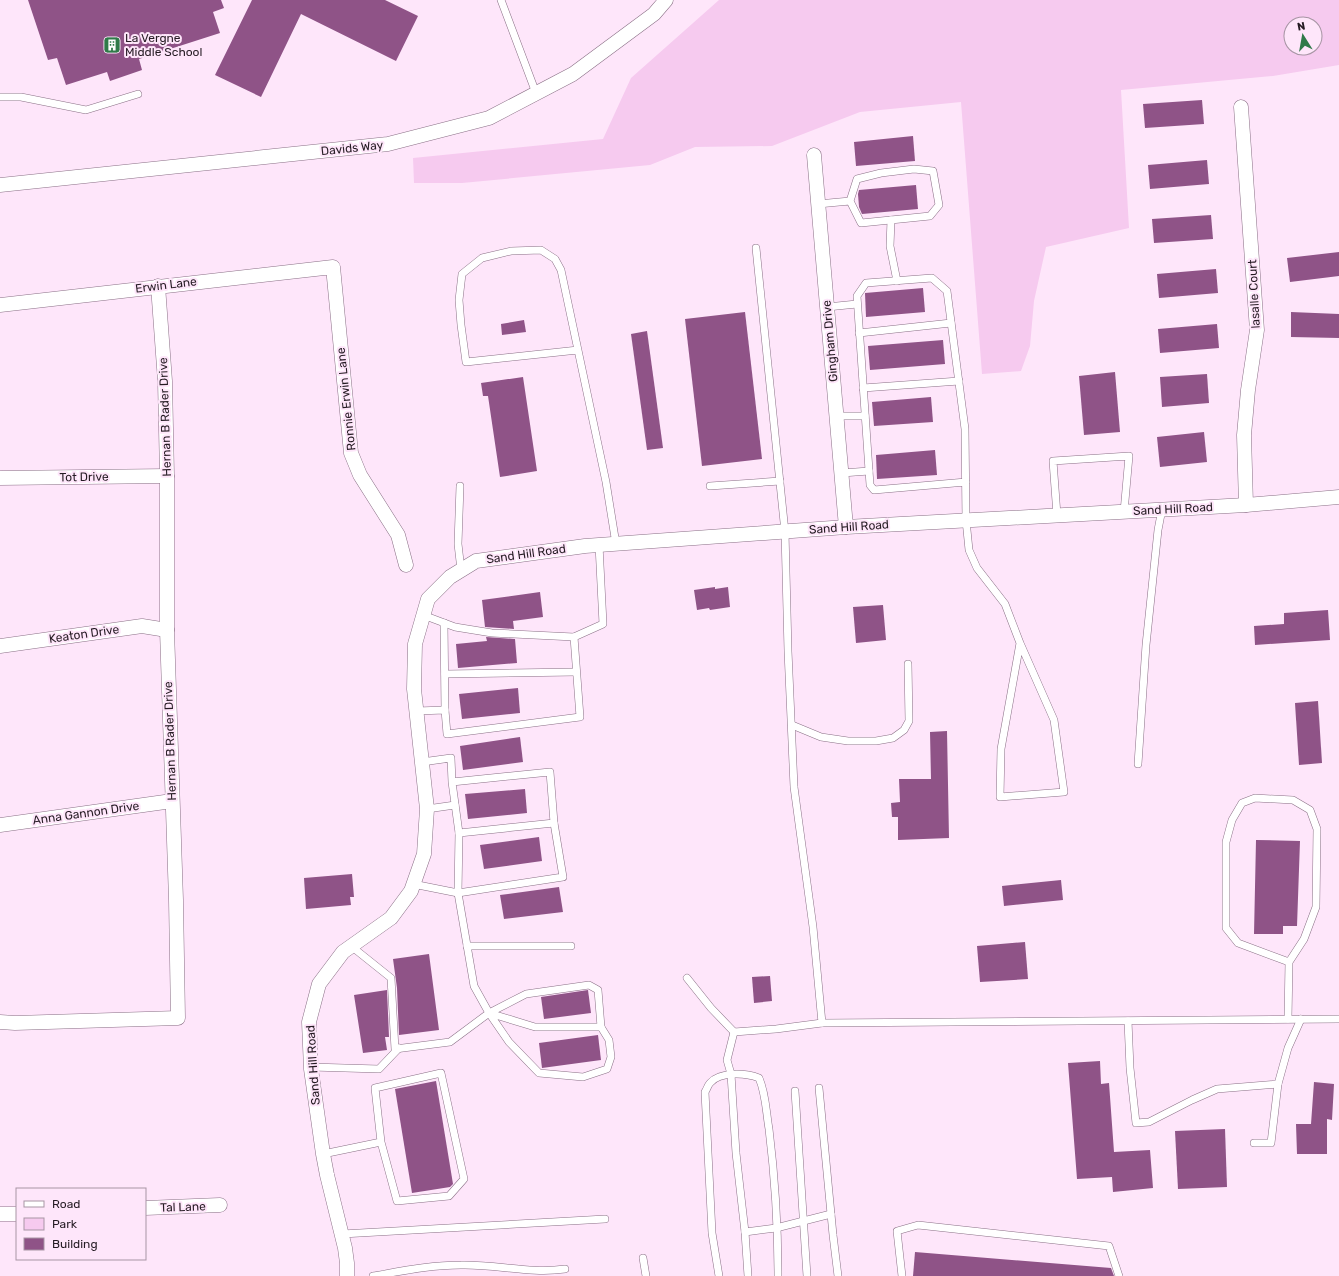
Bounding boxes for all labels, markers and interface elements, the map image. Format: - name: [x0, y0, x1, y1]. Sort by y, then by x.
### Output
- north arrow: [1283, 16, 1323, 56]
- text: N: [1296, 20, 1306, 34]
- place label: La Vergne Middle School: [125, 31, 202, 59]
- building icon: La Vergne Middle School: [102, 35, 122, 55]
- street label: Davids Way: [320, 138, 384, 158]
- street label: lasalle Court: [1245, 259, 1263, 329]
- street label: Erwin Lane: [134, 274, 198, 296]
- street label: Gingham Drive: [819, 299, 841, 382]
- street label: Ronnie Erwin Lane: [334, 346, 358, 451]
- street label: Hernan B Rader Drive: [156, 357, 174, 477]
- street label: Tot Drive: [59, 470, 109, 484]
- street label: Sand Hill Road: [1133, 500, 1213, 518]
- street label: Sand Hill Road: [809, 517, 889, 537]
- street label: Sand Hill Road: [485, 541, 567, 567]
- street label: Keaton Drive: [48, 622, 120, 646]
- street label: Hernan B Rader Drive: [161, 681, 179, 801]
- street label: Anna Gannon Drive: [32, 799, 140, 827]
- street label: Sand Hill Road: [303, 1025, 323, 1105]
- legend: [16, 1188, 146, 1260]
- text: Road: [52, 1197, 80, 1211]
- street label: Tal Lane: [160, 1199, 206, 1215]
- text: Park: [52, 1217, 78, 1231]
- text: Building: [52, 1237, 98, 1251]

